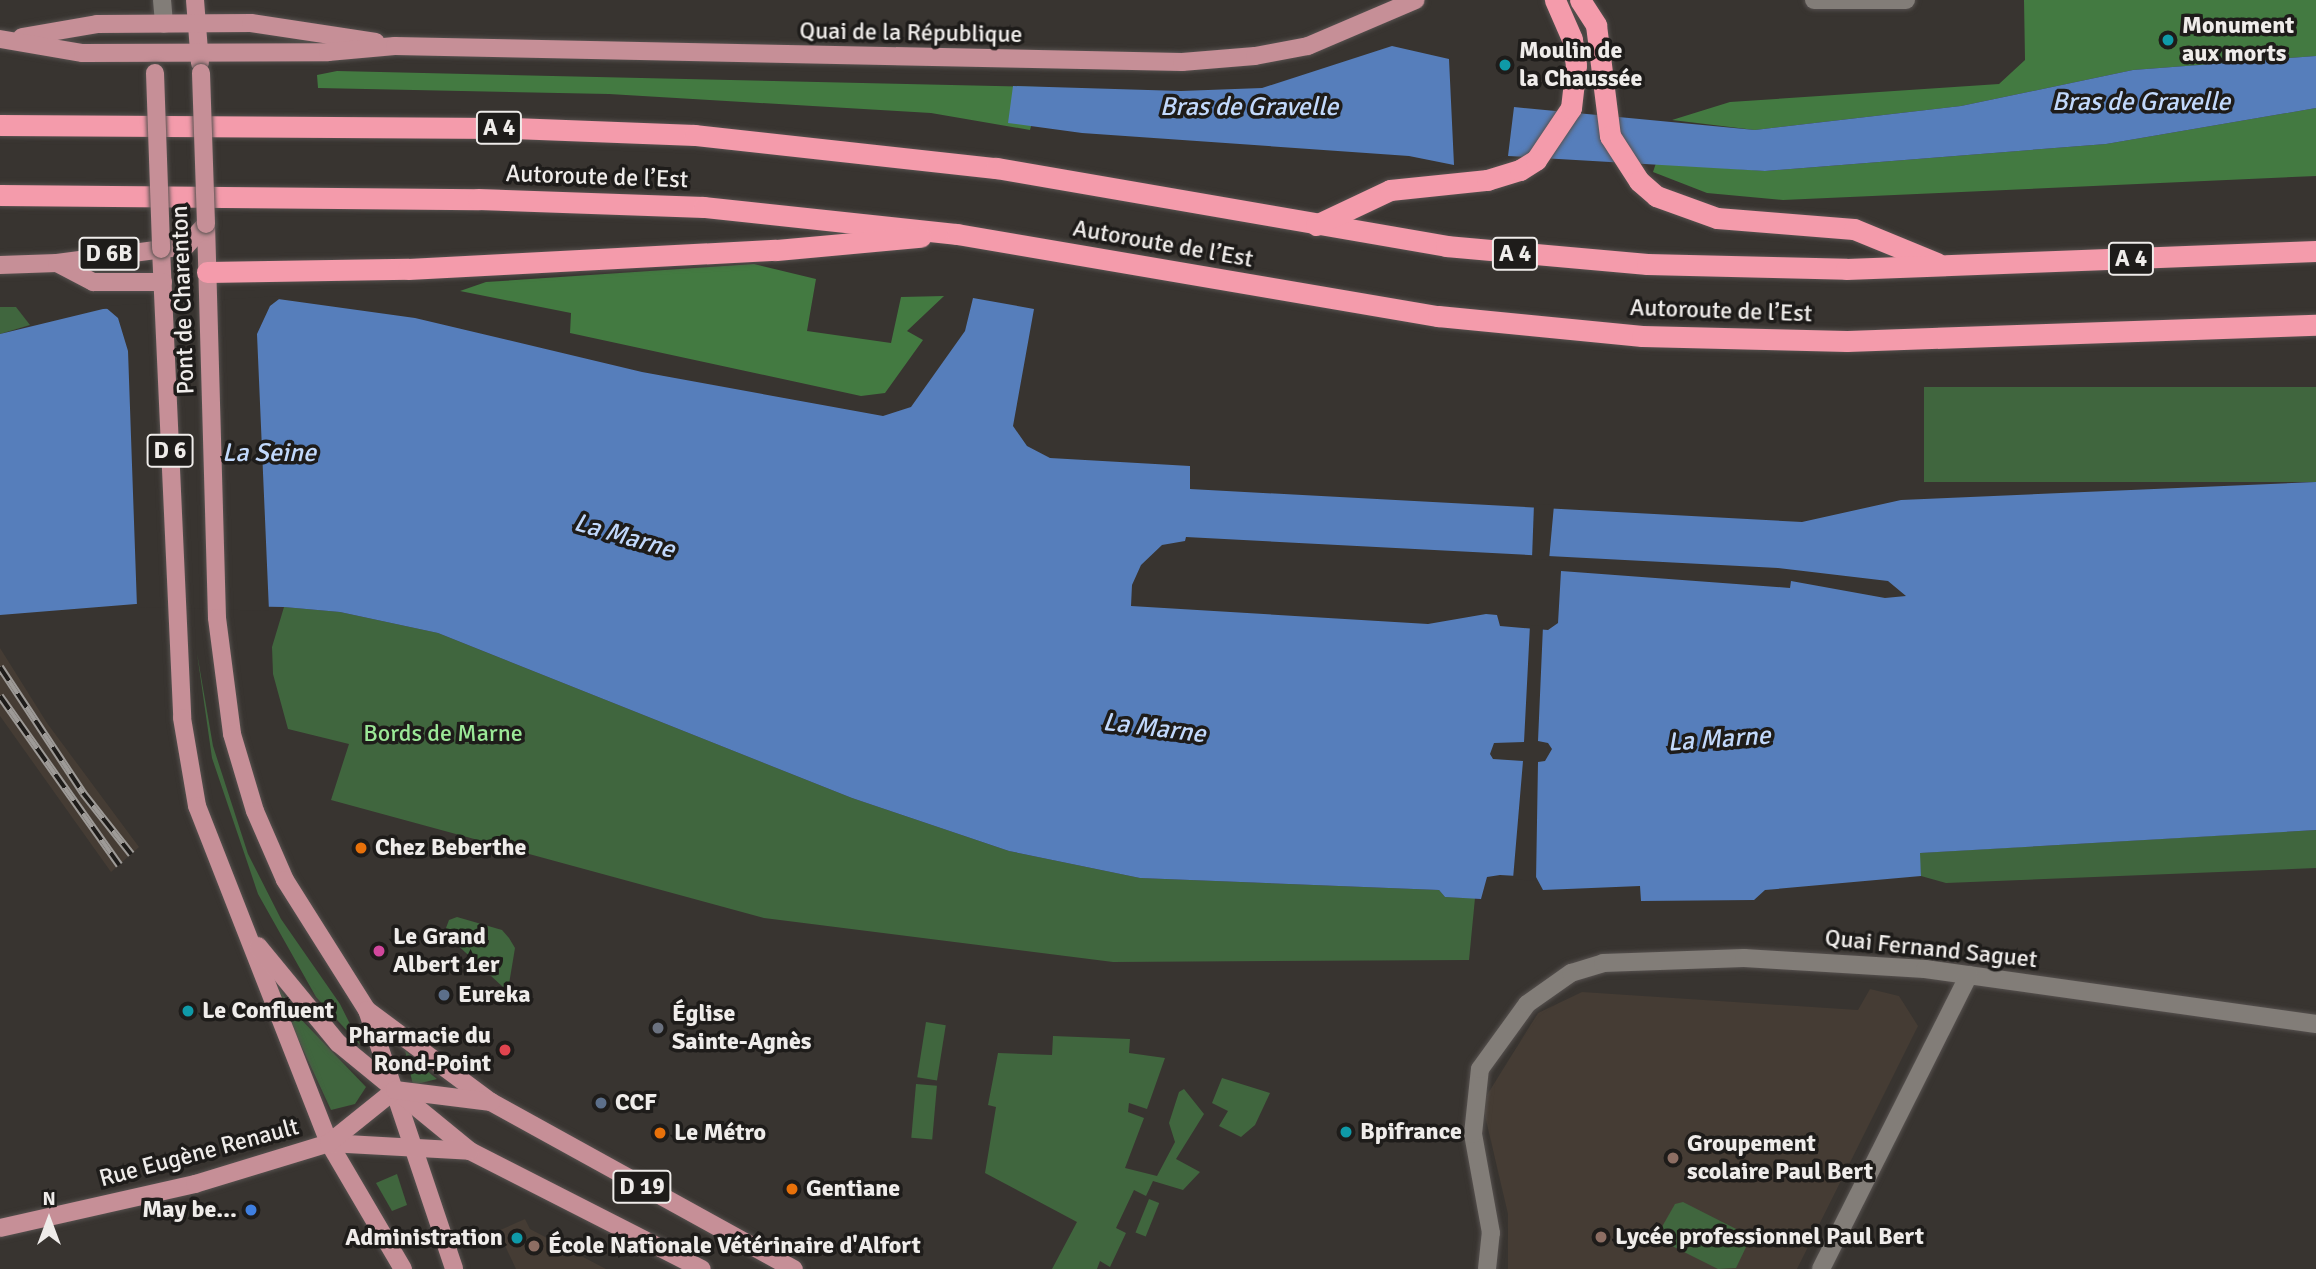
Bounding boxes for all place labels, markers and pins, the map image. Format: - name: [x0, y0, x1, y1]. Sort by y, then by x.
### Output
- place label: Monument aux morts: [2182, 12, 2294, 68]
- marker: Monument aux morts: [2160, 32, 2176, 48]
- place label: Moulin de la Chaussée: [1519, 37, 1642, 93]
- marker: Moulin de la Chaussée: [1497, 57, 1513, 73]
- place label: Chez Beberthe: [375, 834, 526, 862]
- marker: Chez Beberthe: [353, 840, 369, 856]
- place label: Le Grand Albert 1er: [393, 923, 499, 979]
- marker: Le Grand Albert 1er: [371, 943, 387, 959]
- place label: Eureka: [458, 981, 531, 1009]
- marker: Eureka: [436, 987, 452, 1003]
- place label: Le Confluent: [202, 997, 334, 1025]
- place label: Église Sainte-Agnès: [672, 1000, 811, 1056]
- marker: Le Confluent: [180, 1003, 196, 1019]
- marker: Église Sainte-Agnès: [650, 1020, 666, 1036]
- place label: Pharmacie du Rond-Point: [348, 1022, 491, 1078]
- marker: Pharmacie du Rond-Point: [497, 1042, 513, 1058]
- place label: CCF: [615, 1089, 657, 1117]
- marker: CCF: [593, 1095, 609, 1111]
- place label: Bpifrance: [1360, 1118, 1462, 1146]
- place label: Le Métro: [674, 1119, 766, 1147]
- marker: Bpifrance: [1338, 1124, 1354, 1140]
- marker: Le Métro: [652, 1125, 668, 1141]
- place label: Groupement scolaire Paul Bert: [1687, 1130, 1873, 1186]
- marker: Groupement scolaire Paul Bert: [1665, 1150, 1681, 1166]
- place label: Gentiane: [806, 1175, 900, 1203]
- marker: Gentiane: [784, 1181, 800, 1197]
- place label: May be…: [142, 1196, 237, 1224]
- marker: May be…: [243, 1202, 259, 1218]
- place label: Lycée professionnel Paul Bert: [1615, 1223, 1924, 1251]
- place label: Administration: [345, 1224, 503, 1252]
- marker: Lycée professionnel Paul Bert: [1593, 1229, 1609, 1245]
- marker: Administration: [509, 1230, 525, 1246]
- place label: École Nationale Vétérinaire d'Alfort: [548, 1232, 921, 1260]
- marker: École Nationale Vétérinaire d'Alfort: [526, 1238, 542, 1254]

